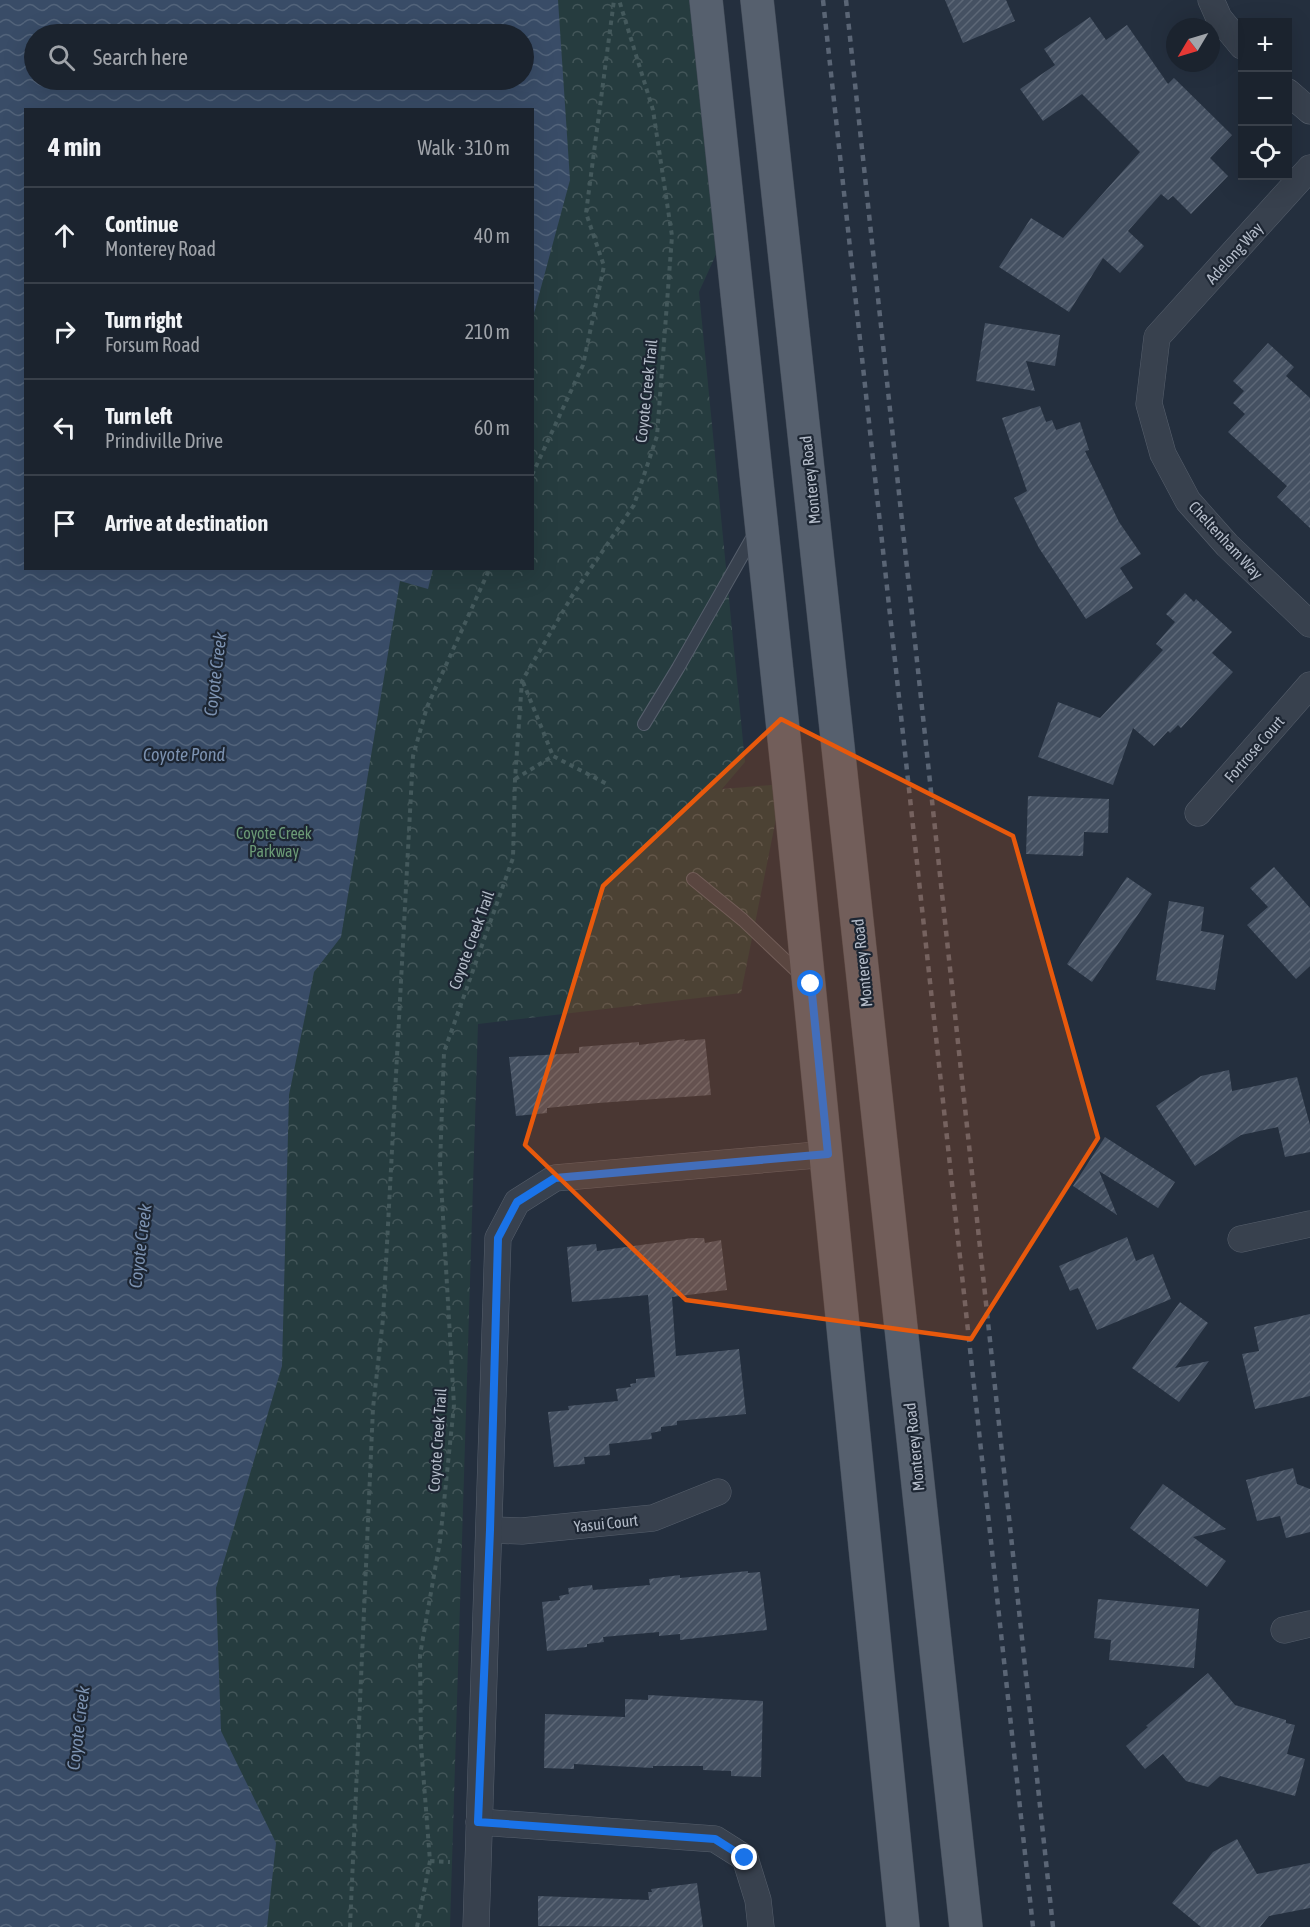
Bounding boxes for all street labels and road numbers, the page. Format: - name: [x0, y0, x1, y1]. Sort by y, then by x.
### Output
- street label: Adelong Way: [1202, 218, 1267, 288]
- street label: Coyote Creek Trail: [632, 338, 661, 444]
- street label: Monterey Road: [796, 435, 825, 525]
- street label: Cheltenham Way: [1185, 497, 1267, 584]
- street label: Fortrose Court: [1220, 712, 1288, 786]
- street label: Coyote Creek Trail: [445, 887, 498, 992]
- street label: Monterey Road: [848, 918, 877, 1008]
- street label: Coyote Creek Trail: [424, 1387, 451, 1492]
- street label: Monterey Road: [900, 1402, 929, 1492]
- street label: Yasui Court: [573, 1511, 639, 1535]

